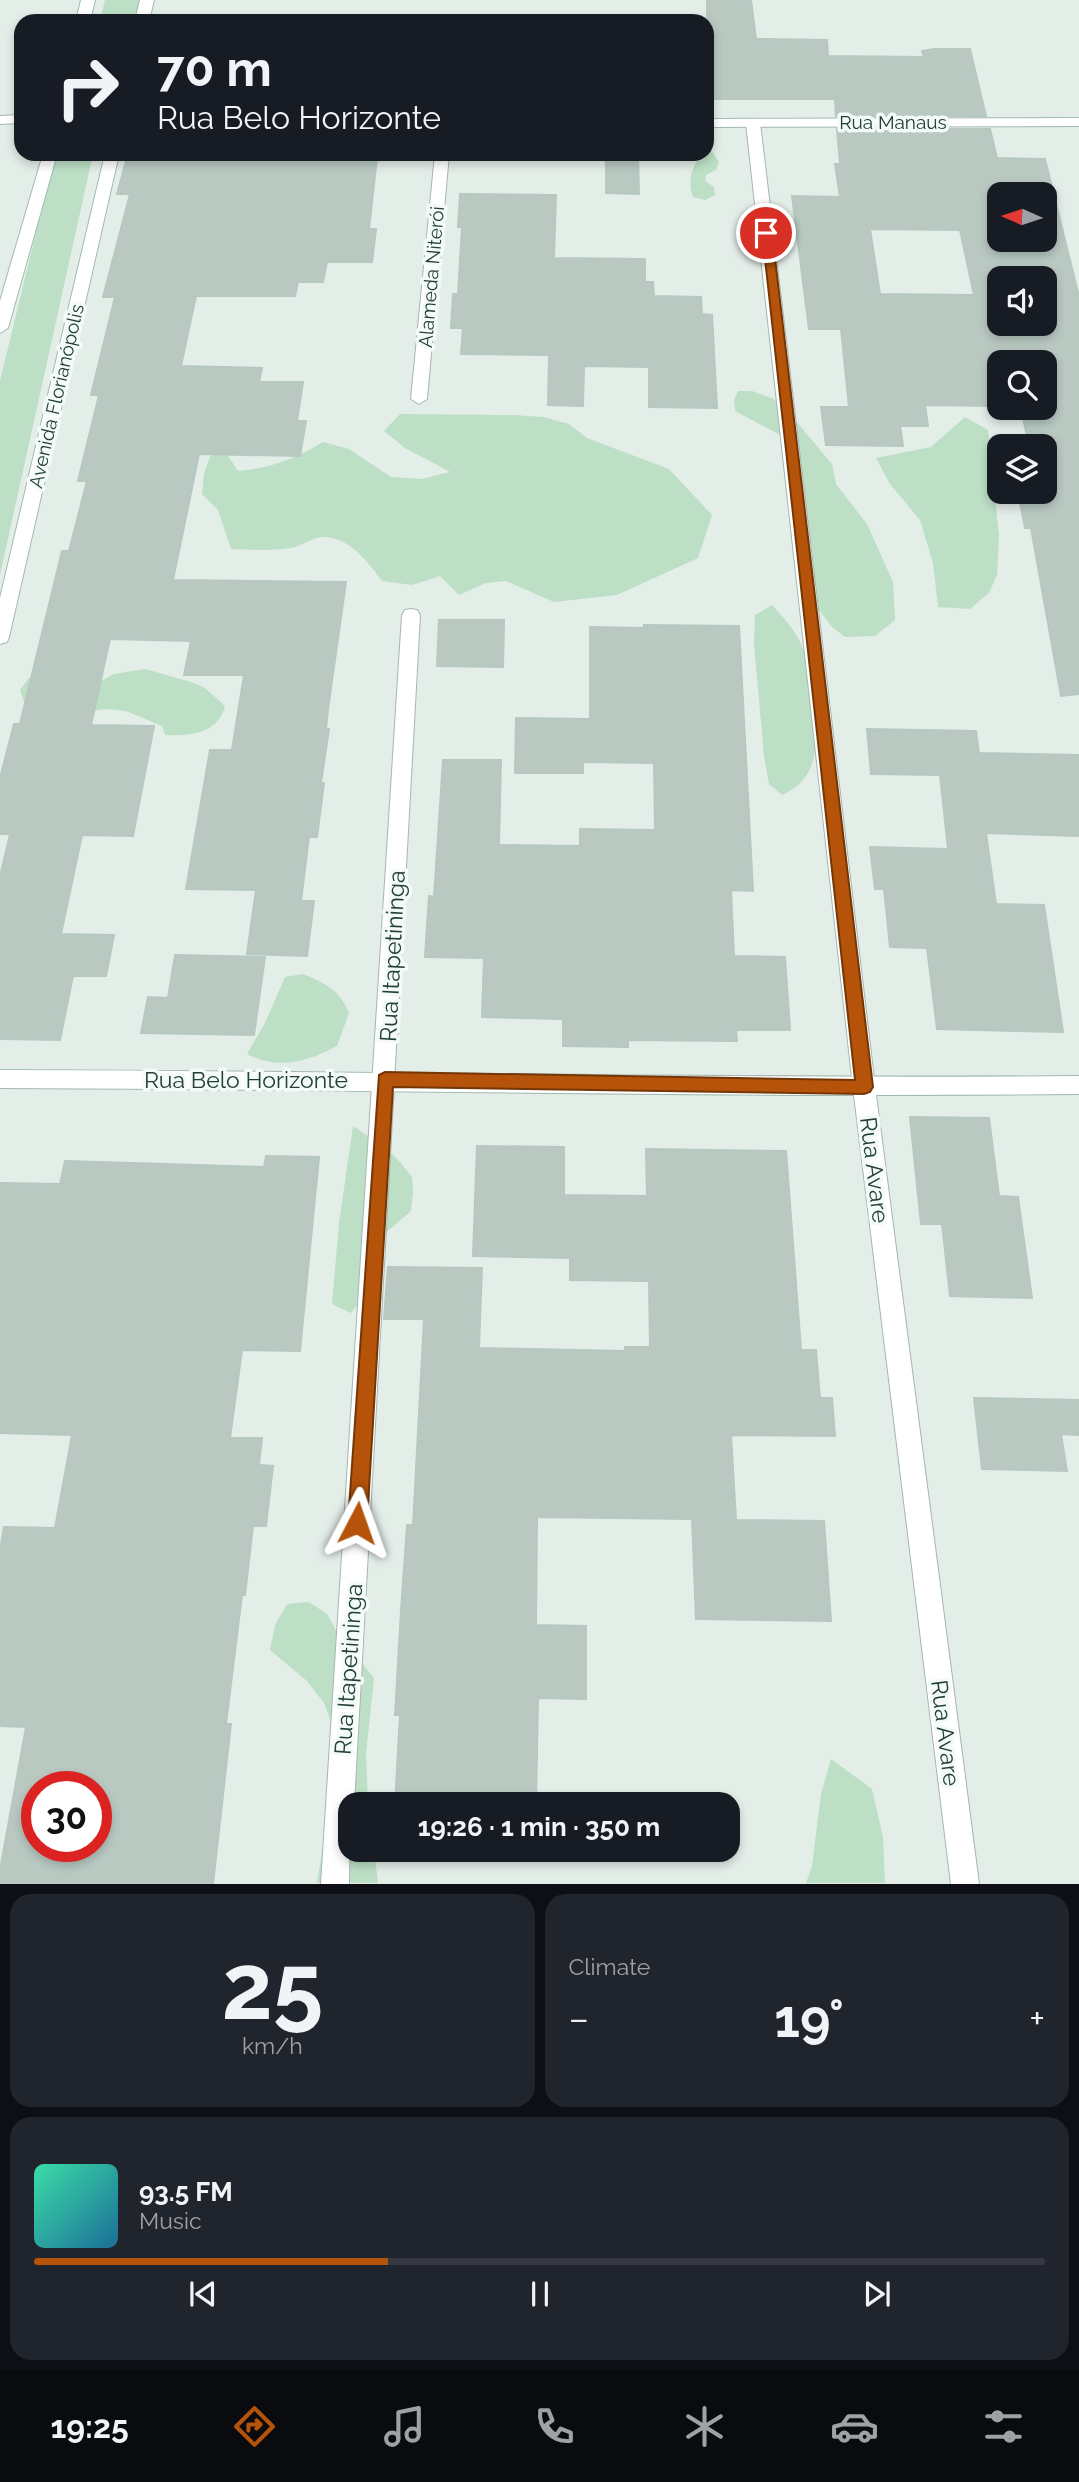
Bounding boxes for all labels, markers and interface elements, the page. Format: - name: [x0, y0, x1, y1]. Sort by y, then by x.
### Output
- text: 70 m: [157, 40, 272, 97]
- icon: right: [42, 42, 133, 133]
- text: Rua Belo Horizonte: [157, 99, 441, 136]
- street label: Rua Manaus: [839, 111, 947, 133]
- north arrow: [987, 182, 1057, 252]
- map controls: [987, 182, 1057, 504]
- pin: [736, 203, 796, 263]
- street label: Alameda Niterói: [414, 205, 448, 349]
- icon: arrive: [747, 214, 785, 252]
- button: sound: [987, 266, 1057, 336]
- street label: Avenida Florianópolis: [24, 302, 88, 490]
- button: search: [987, 350, 1057, 420]
- button: layers: [987, 434, 1057, 504]
- street label: Rua Itapetininga: [374, 870, 410, 1042]
- street label: Rua Belo Horizonte: [144, 1066, 348, 1093]
- street label: Rua Avare: [855, 1115, 895, 1225]
- position arrow: [320, 1486, 394, 1560]
- street label: Rua Itapetininga: [329, 1582, 367, 1756]
- street label: Rua Avare: [926, 1678, 966, 1788]
- speed limit sign: 30: [21, 1771, 112, 1862]
- text: 19:26 · 1 min · 350 m: [418, 1812, 660, 1842]
- text: 25: [221, 1933, 323, 2040]
- text: Climate: [569, 1953, 650, 1980]
- text: 19°: [774, 1988, 844, 2049]
- text: −: [569, 1996, 589, 2041]
- text: +: [1029, 1996, 1045, 2041]
- text: km/h: [242, 2032, 303, 2059]
- text: 93.5 FM: [139, 2177, 233, 2207]
- text: Music: [139, 2207, 202, 2234]
- icon: previous: [184, 2275, 222, 2313]
- icon: pause: [521, 2275, 559, 2313]
- icon: next: [858, 2275, 896, 2313]
- icon: directions: [230, 2402, 279, 2451]
- icon: music: [380, 2402, 429, 2451]
- icon: phone: [530, 2402, 579, 2451]
- icon: climate: [680, 2402, 729, 2451]
- icon: car: [830, 2402, 879, 2451]
- icon: filters: [979, 2402, 1028, 2451]
- text: 19:25: [50, 2408, 129, 2445]

